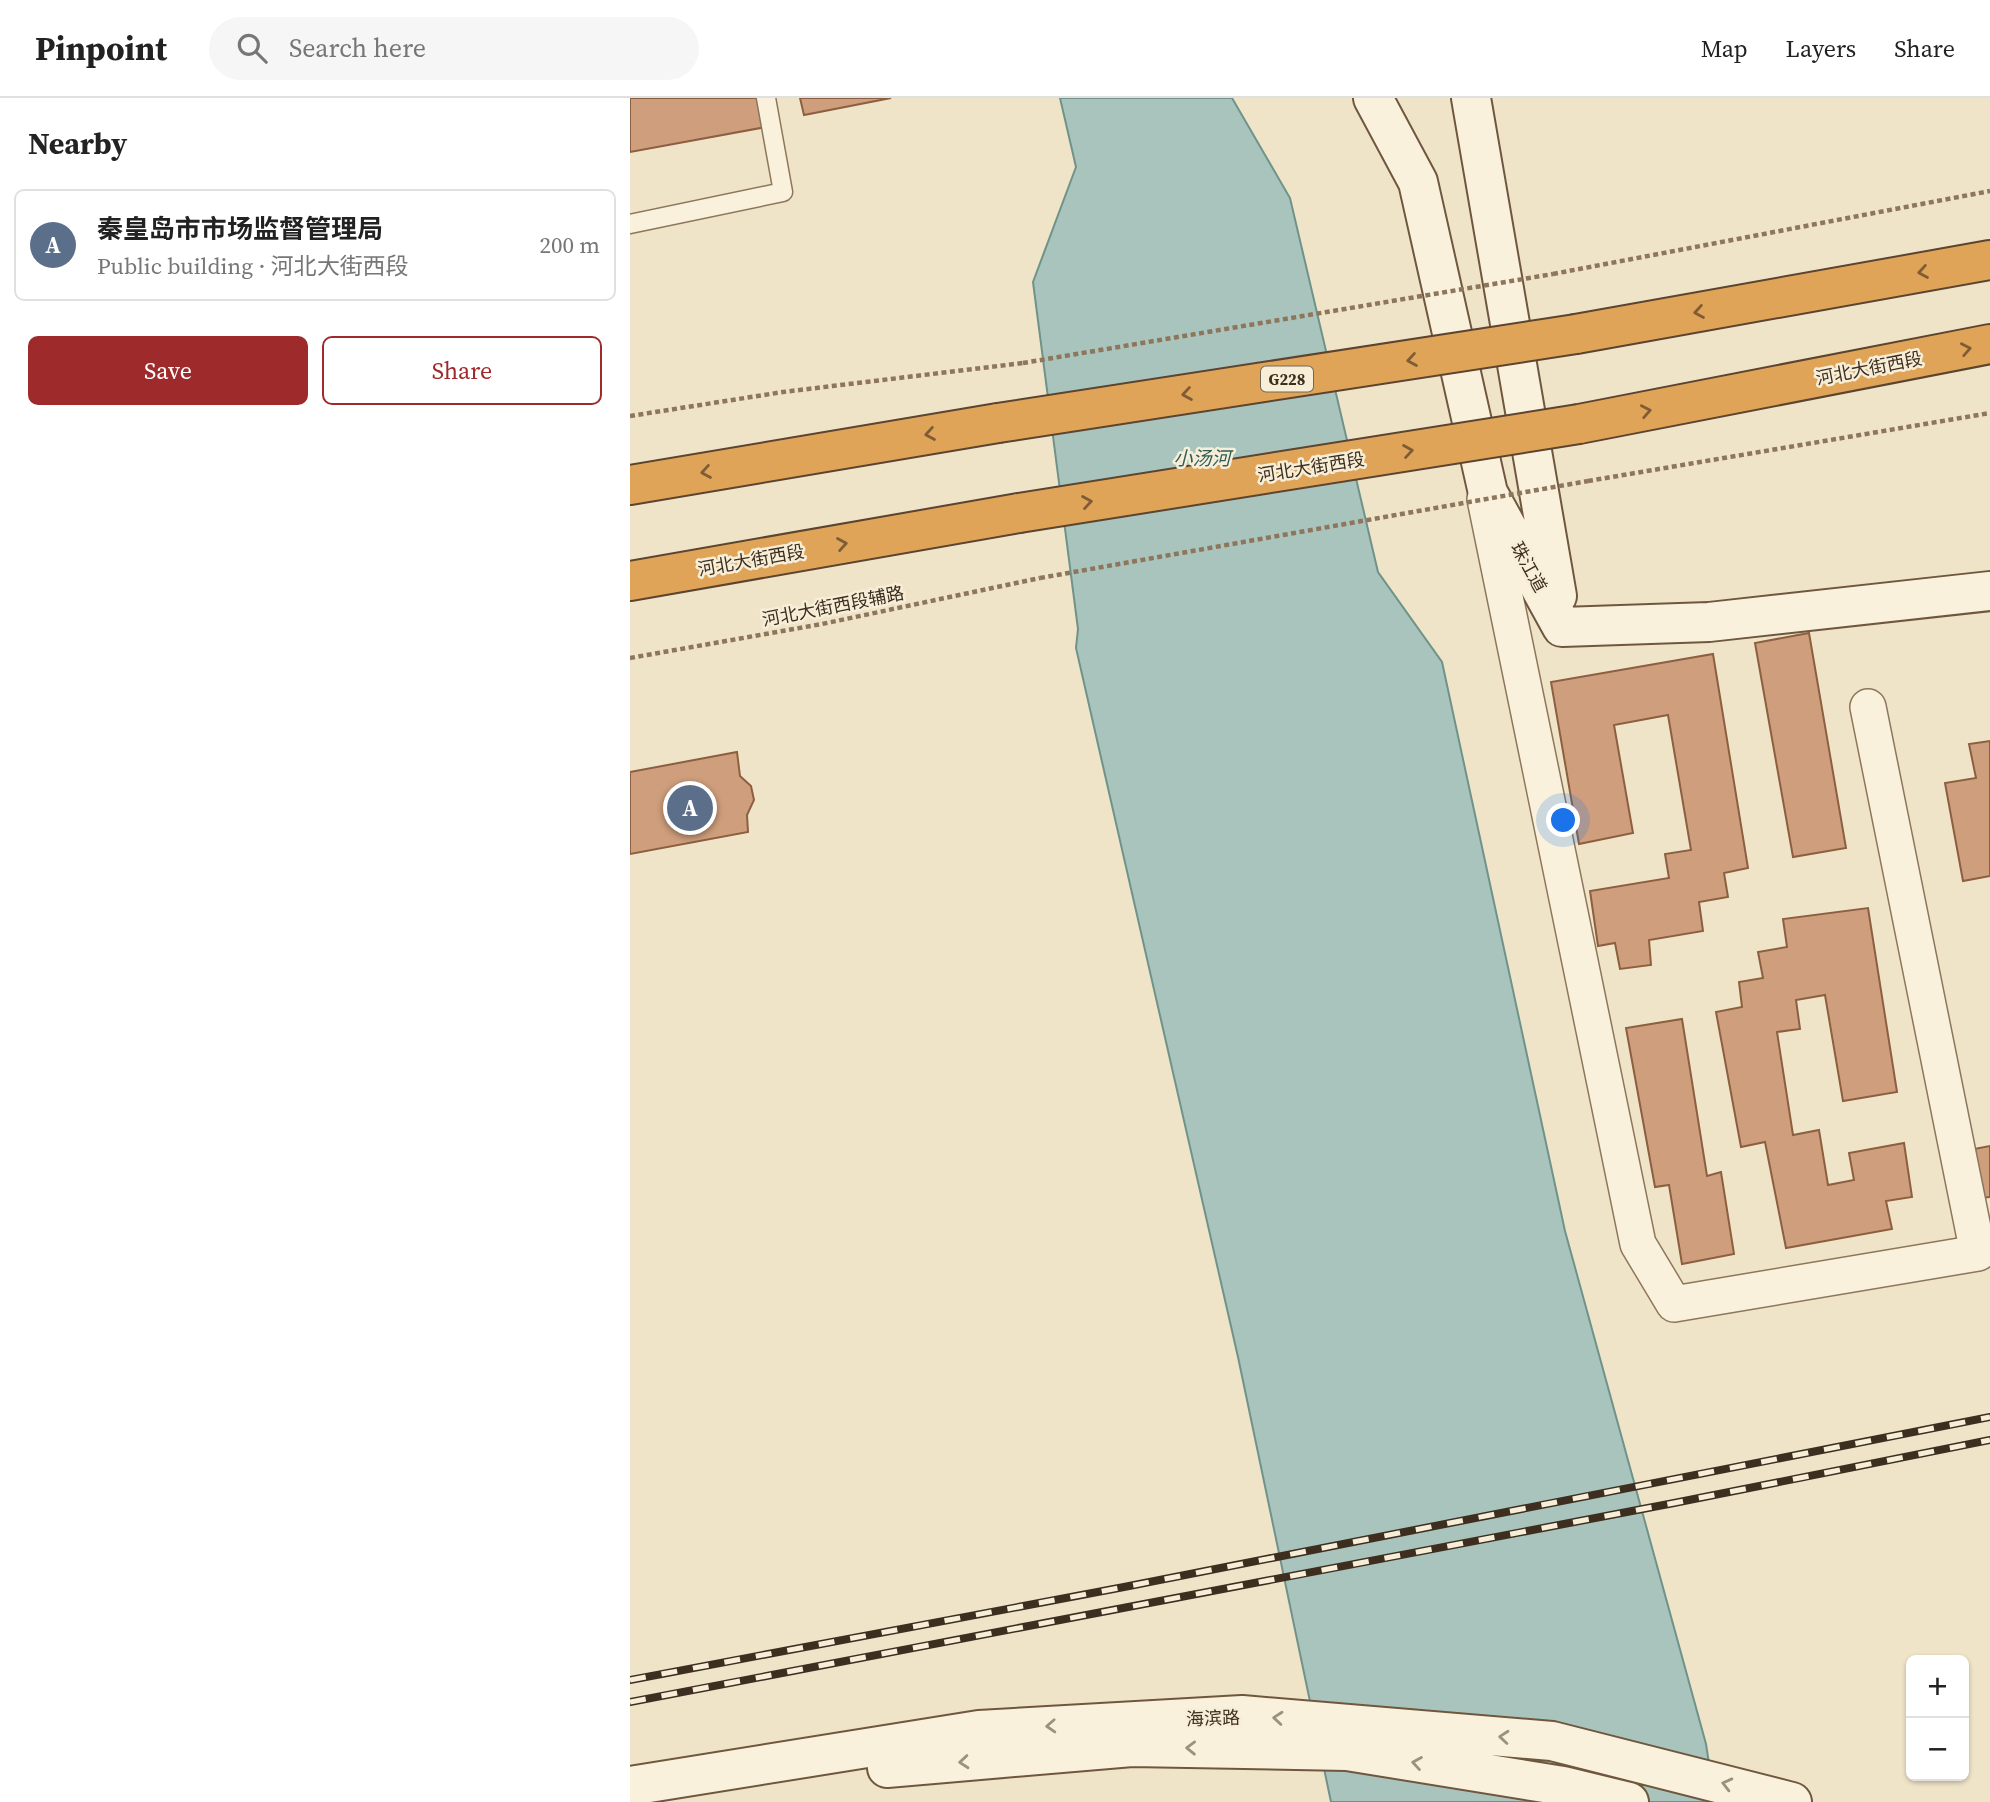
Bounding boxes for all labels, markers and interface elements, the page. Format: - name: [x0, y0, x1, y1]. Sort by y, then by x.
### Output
- search box: [209, 17, 699, 80]
- text: Pinpoint: [35, 26, 167, 71]
- icon: search: [233, 29, 271, 67]
- text: Search here: [289, 30, 426, 66]
- text: Map: [1701, 32, 1748, 65]
- text: Layers: [1786, 32, 1856, 65]
- text: Share: [1894, 32, 1955, 65]
- text: Nearby: [28, 123, 127, 164]
- text: 秦皇岛市市场监督管理局: [97, 211, 383, 247]
- text: A: [45, 229, 61, 261]
- text: 200 m: [539, 229, 600, 261]
- text: Public building · 河北大街西段: [97, 250, 409, 282]
- one-way arrow: [1917, 264, 1929, 279]
- one-way arrow: [1693, 304, 1705, 319]
- button: Save: [28, 336, 308, 405]
- button: Share: [322, 336, 602, 405]
- one-way arrow: [1960, 342, 1972, 357]
- street label: 河北大街西段: [1814, 345, 1924, 391]
- one-way arrow: [1406, 352, 1418, 367]
- road number: G228: [1261, 366, 1313, 392]
- one-way arrow: [1181, 386, 1193, 401]
- one-way arrow: [1640, 404, 1652, 419]
- one-way arrow: [924, 426, 936, 441]
- one-way arrow: [1402, 444, 1414, 459]
- water label: 小汤河: [1173, 445, 1234, 471]
- street label: 河北大街西段: [1256, 446, 1366, 488]
- one-way arrow: [700, 464, 712, 479]
- one-way arrow: [1081, 495, 1092, 510]
- one-way arrow: [836, 537, 848, 552]
- street label: 珠江道: [1505, 537, 1553, 597]
- street label: 河北大街西段: [696, 538, 806, 582]
- street label: 河北大街西段辅路: [760, 580, 906, 632]
- pin: A: [667, 782, 713, 834]
- your location: [1546, 803, 1580, 837]
- map controls: [1906, 1655, 1969, 1781]
- button: +: [1906, 1655, 1969, 1718]
- street label: 海滨路: [1186, 1705, 1240, 1731]
- one-way arrow: [1272, 1711, 1283, 1726]
- button: −: [1906, 1718, 1969, 1781]
- one-way arrow: [1045, 1719, 1056, 1734]
- one-way arrow: [1499, 1730, 1510, 1745]
- one-way arrow: [1185, 1740, 1195, 1756]
- one-way arrow: [958, 1754, 969, 1769]
- one-way arrow: [1411, 1756, 1423, 1771]
- one-way arrow: [1721, 1778, 1733, 1792]

